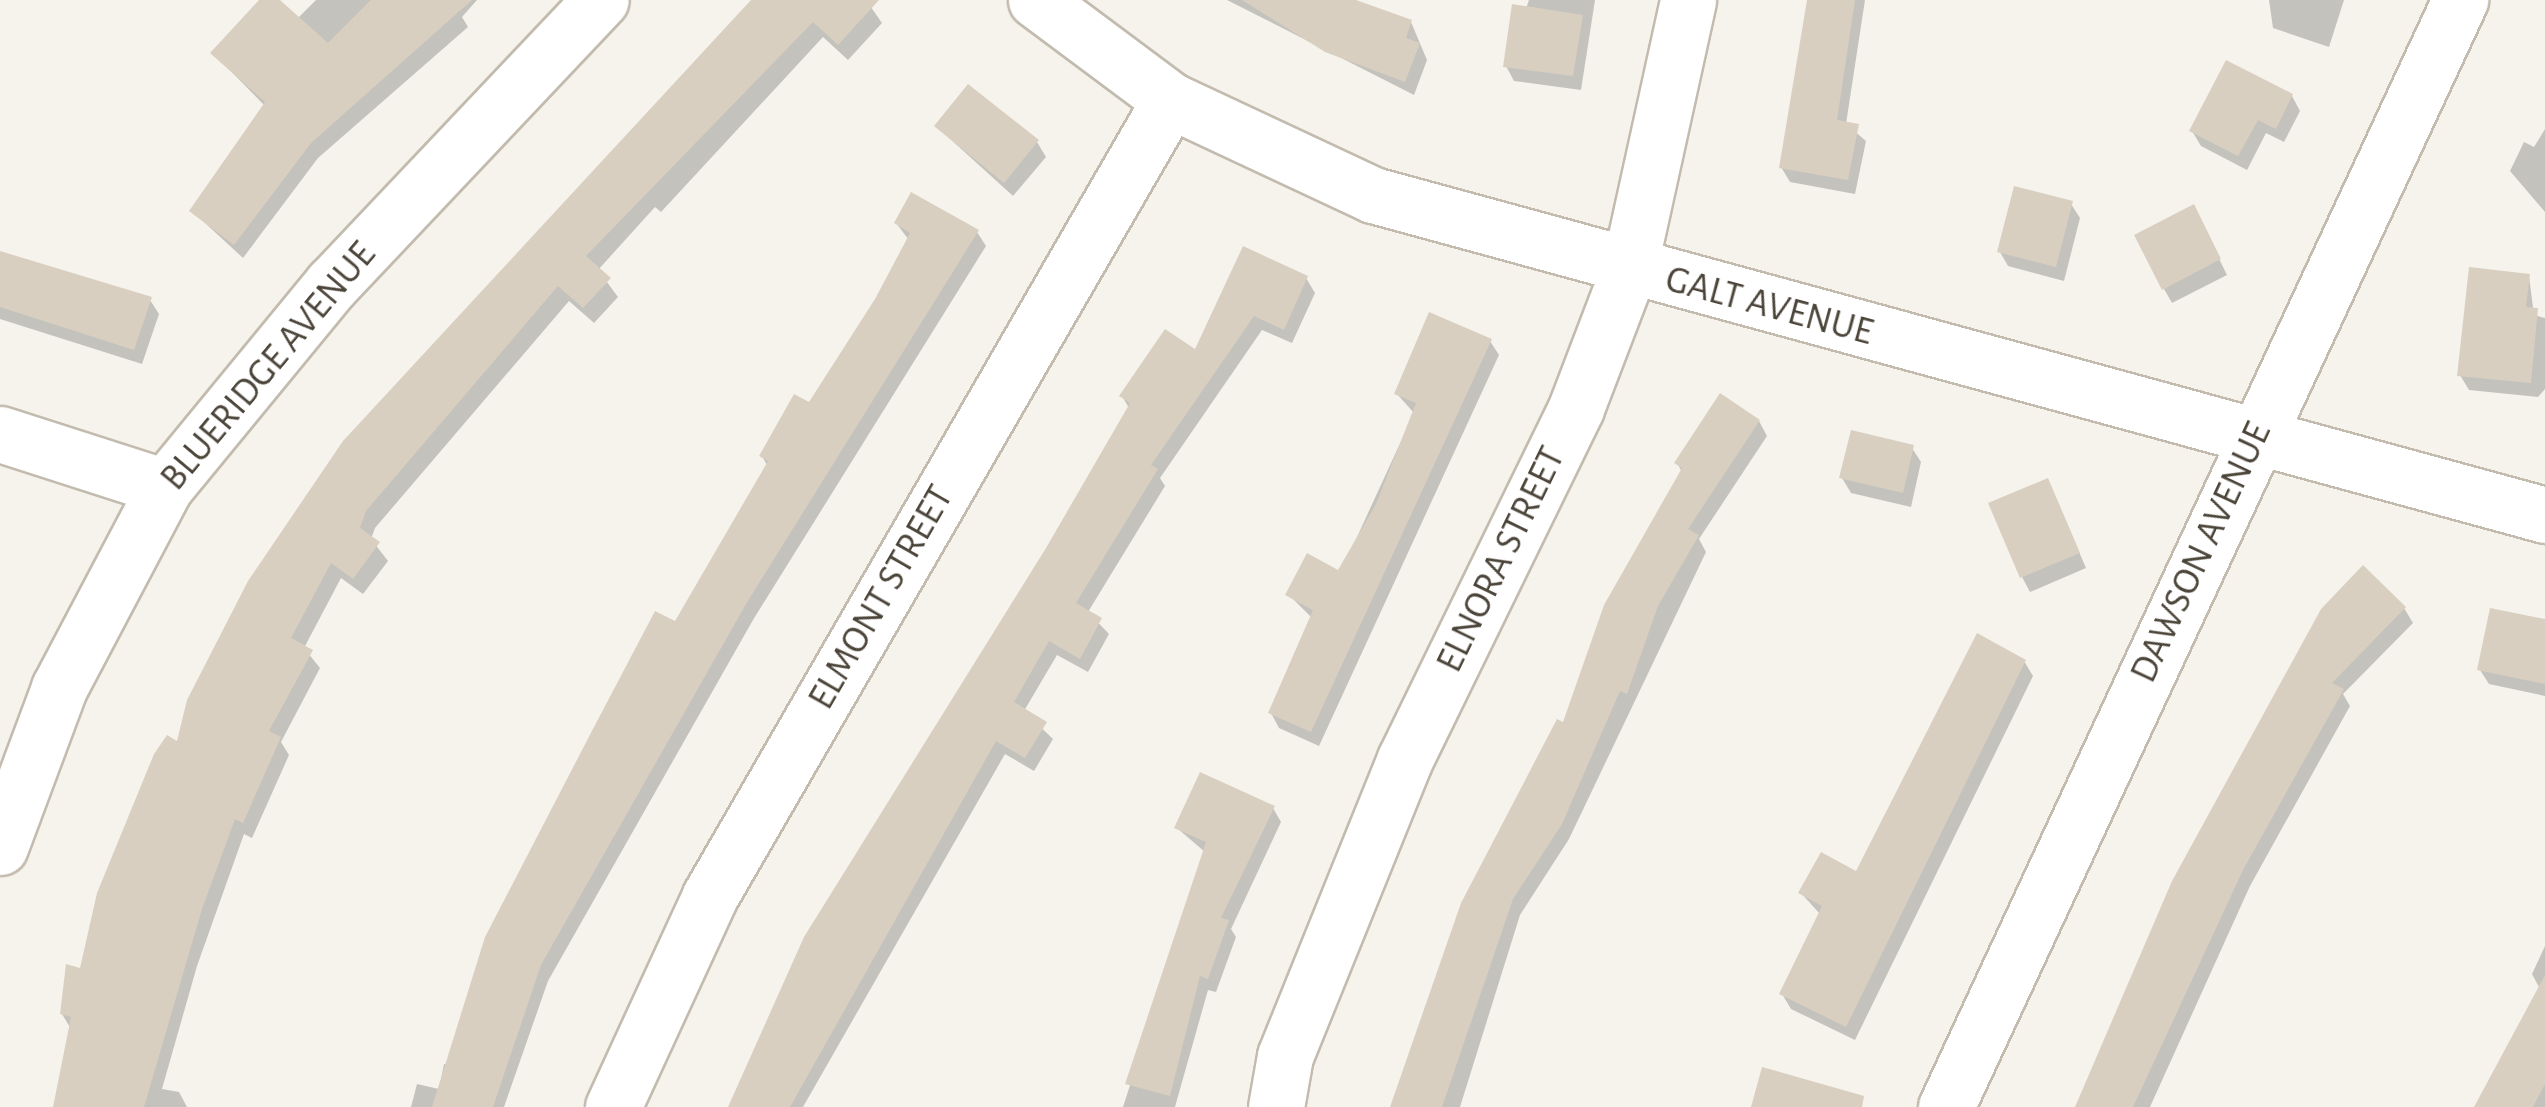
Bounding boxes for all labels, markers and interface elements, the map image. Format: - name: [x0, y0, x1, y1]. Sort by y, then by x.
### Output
- street label: BLUERIDGE AVENUE: [152, 233, 386, 501]
- street label: GALT AVENUE: [1660, 257, 1878, 357]
- street label: DAWSON AVENUE: [2122, 416, 2282, 690]
- street label: ELNORA STREET: [1428, 440, 1576, 680]
- street label: ELMONT STREET: [800, 478, 964, 718]

